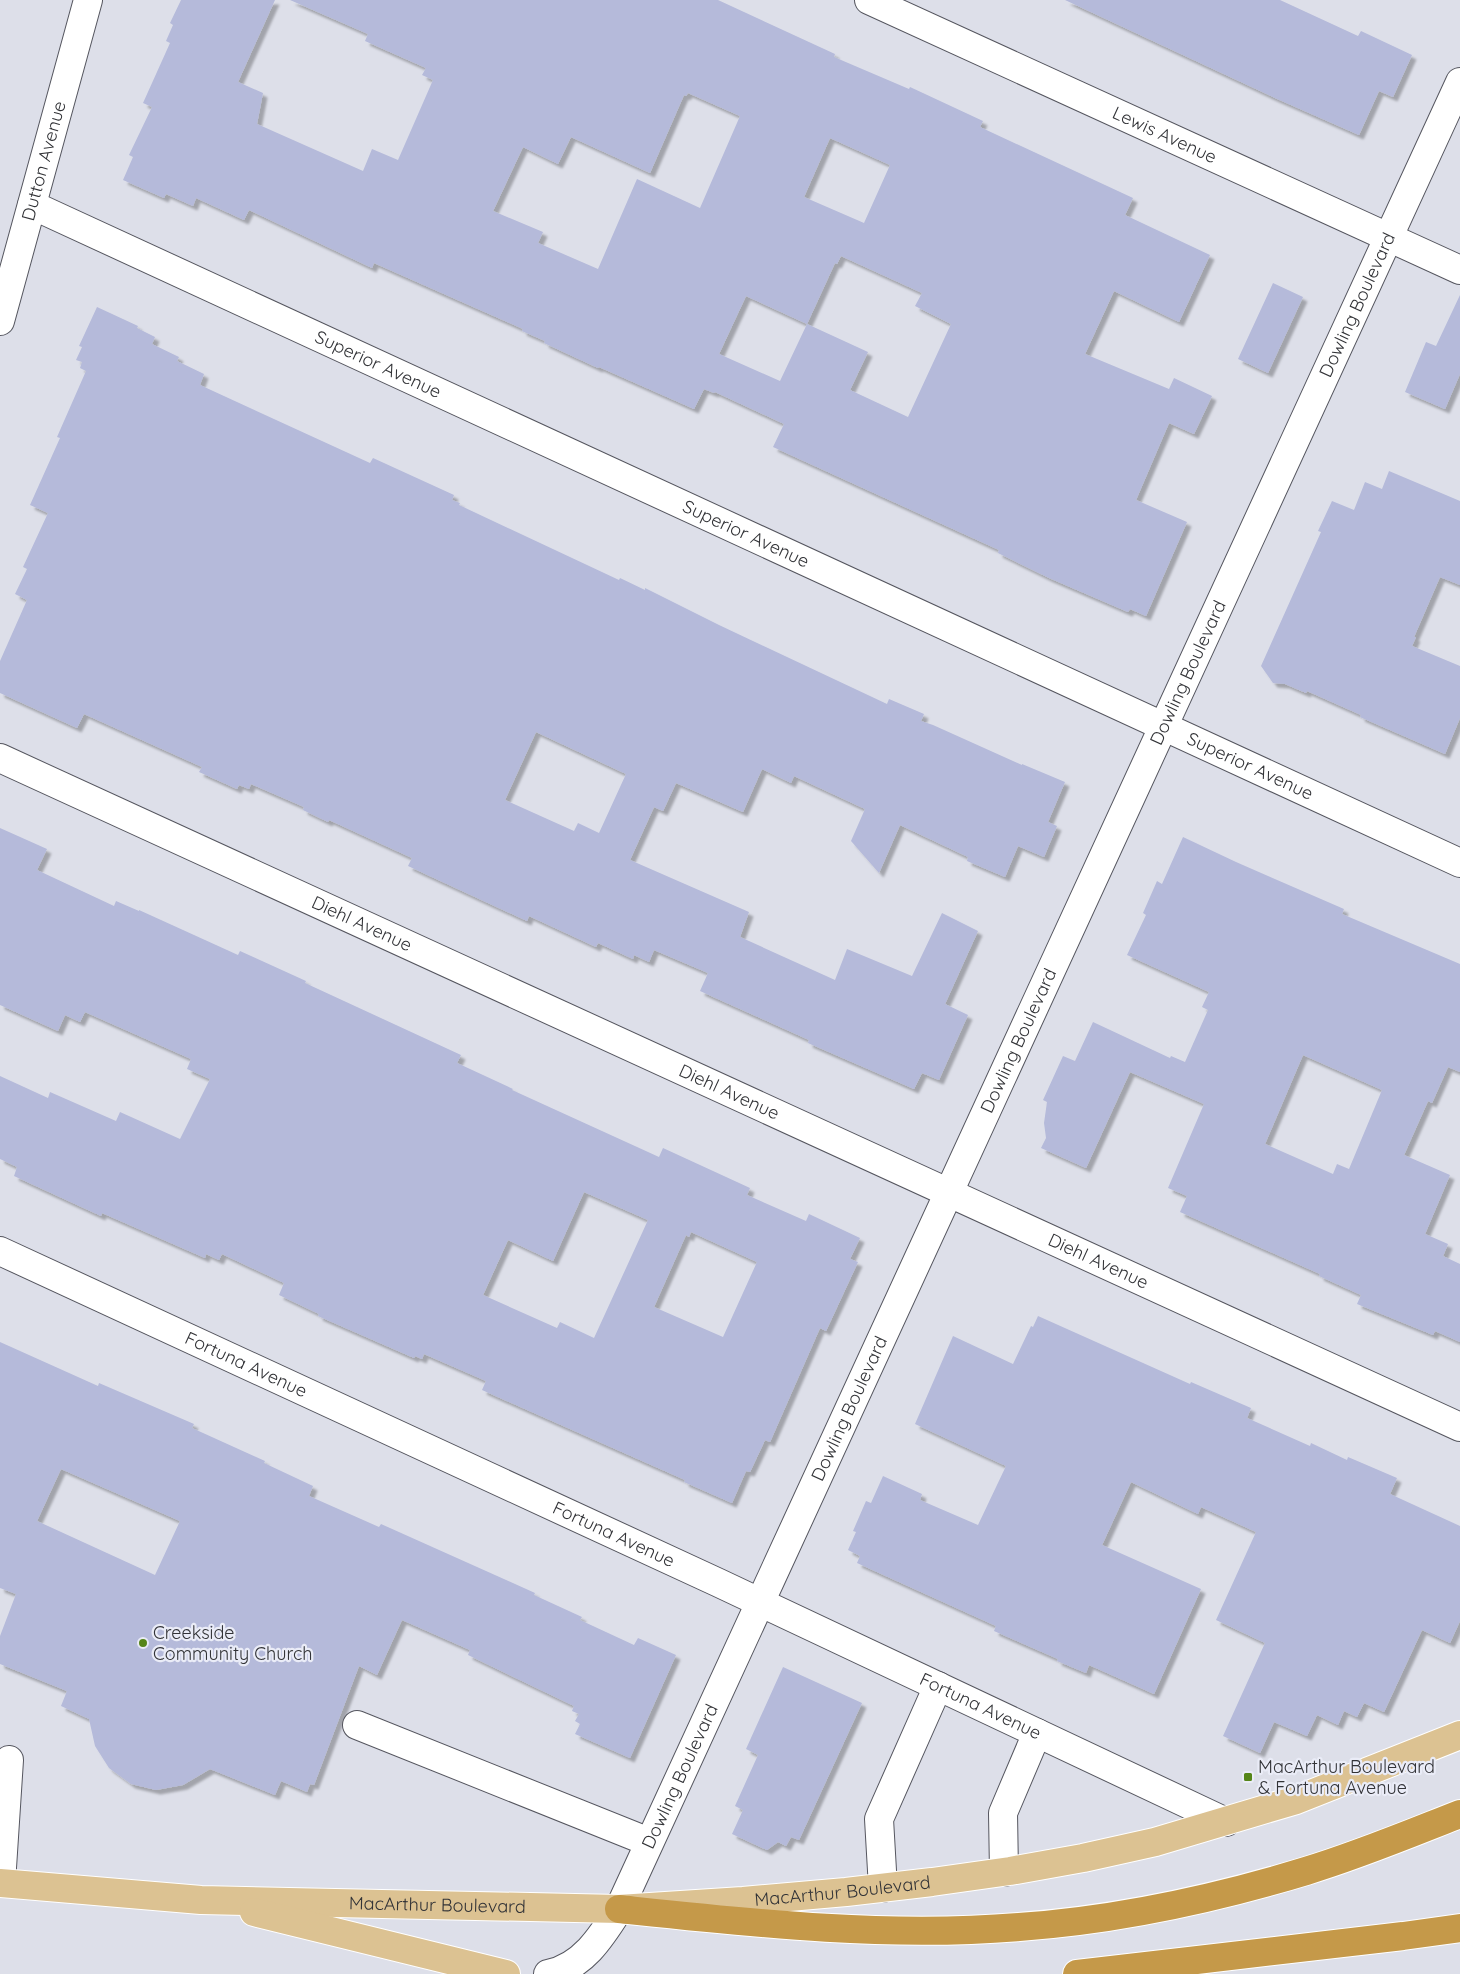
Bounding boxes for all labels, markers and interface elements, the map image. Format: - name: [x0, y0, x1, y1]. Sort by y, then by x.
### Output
- street label: Dutton Avenue: [16, 98, 71, 223]
- street label: Lewis Avenue: [1109, 101, 1221, 168]
- street label: Dowling Boulevard: [1314, 229, 1400, 381]
- street label: Superior Avenue: [311, 325, 445, 403]
- street label: Superior Avenue: [679, 494, 813, 573]
- street label: Dowling Boulevard: [1144, 597, 1231, 749]
- street label: Superior Avenue: [1183, 727, 1317, 805]
- street label: Diehl Avenue: [308, 890, 416, 956]
- street label: Dowling Boulevard: [975, 964, 1061, 1117]
- street label: Diehl Avenue: [675, 1059, 783, 1125]
- street label: Diehl Avenue: [1045, 1228, 1152, 1294]
- street label: Fortuna Avenue: [182, 1326, 311, 1402]
- street label: Dowling Boulevard: [806, 1332, 892, 1484]
- street label: Fortuna Avenue: [549, 1496, 679, 1572]
- place label: Creekside Community Church: [153, 1621, 313, 1665]
- marker: Creekside Community Church: [137, 1637, 149, 1649]
- street label: Fortuna Avenue: [916, 1667, 1045, 1744]
- street label: Dowling Boulevard: [636, 1700, 723, 1852]
- place label: MacArthur Boulevard & Fortuna Avenue: [1258, 1755, 1435, 1799]
- marker: MacArthur Boulevard & Fortuna Avenue: [1242, 1771, 1254, 1783]
- street label: MacArthur Boulevard: [753, 1870, 932, 1911]
- street label: MacArthur Boulevard: [349, 1891, 526, 1918]

